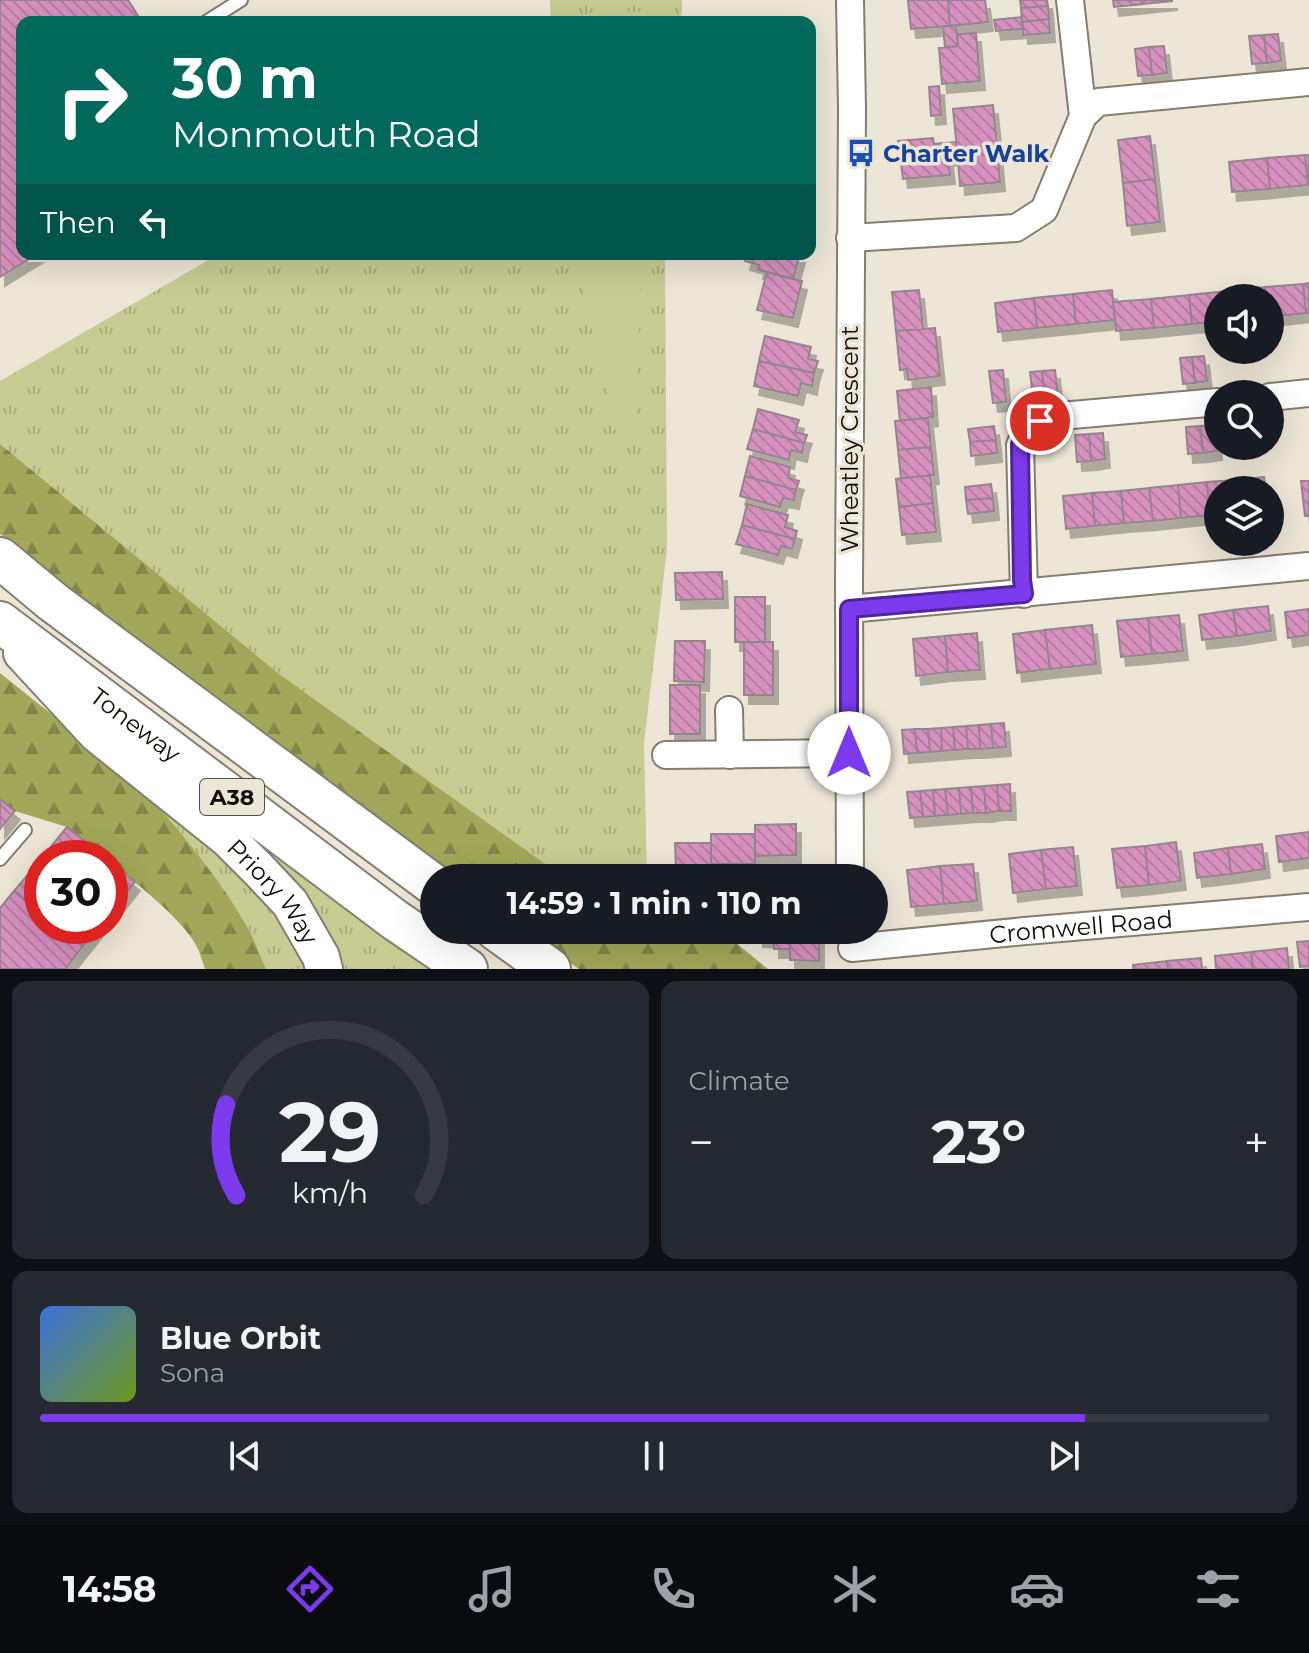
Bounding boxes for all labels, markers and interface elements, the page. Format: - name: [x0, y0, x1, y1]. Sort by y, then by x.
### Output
- text: 30 m: [172, 44, 318, 112]
- icon: right: [40, 48, 144, 152]
- text: Monmouth Road: [172, 112, 481, 156]
- bus stop icon: Charter Walk: [846, 138, 876, 168]
- place label: Charter Walk: [883, 139, 1049, 168]
- icon: left: [132, 200, 176, 244]
- text: Then: [40, 204, 116, 241]
- map controls: [1204, 284, 1284, 556]
- button: sound: [1204, 284, 1284, 364]
- street label: Wheatley Crescent: [835, 325, 864, 552]
- button: search: [1204, 380, 1284, 460]
- pin: [1006, 387, 1074, 455]
- icon: arrive: [1018, 399, 1062, 443]
- button: layers: [1204, 476, 1284, 556]
- street label: Toneway: [85, 681, 187, 768]
- position arrow: [807, 711, 891, 795]
- road number: A38: [200, 779, 264, 815]
- street label: Priory Way: [222, 833, 325, 949]
- speed limit sign: 30: [24, 840, 128, 944]
- text: 14:59 · 1 min · 110 m: [507, 885, 801, 922]
- street label: Cromwell Road: [988, 904, 1174, 949]
- text: Climate: [689, 1065, 790, 1097]
- text: 29: [279, 1081, 381, 1183]
- text: 23°: [931, 1105, 1026, 1178]
- text: −: [689, 1115, 714, 1169]
- text: +: [1244, 1115, 1269, 1169]
- text: km/h: [292, 1175, 368, 1210]
- text: Blue Orbit: [160, 1320, 321, 1357]
- text: Sona: [160, 1357, 225, 1389]
- icon: previous: [223, 1434, 267, 1478]
- icon: pause: [632, 1434, 676, 1478]
- icon: next: [1042, 1434, 1086, 1478]
- icon: directions: [282, 1561, 338, 1617]
- icon: music: [464, 1561, 520, 1617]
- icon: phone: [645, 1561, 701, 1617]
- icon: climate: [827, 1561, 883, 1617]
- icon: car: [1009, 1561, 1065, 1617]
- icon: filters: [1190, 1561, 1246, 1617]
- text: 14:58: [63, 1567, 157, 1611]

